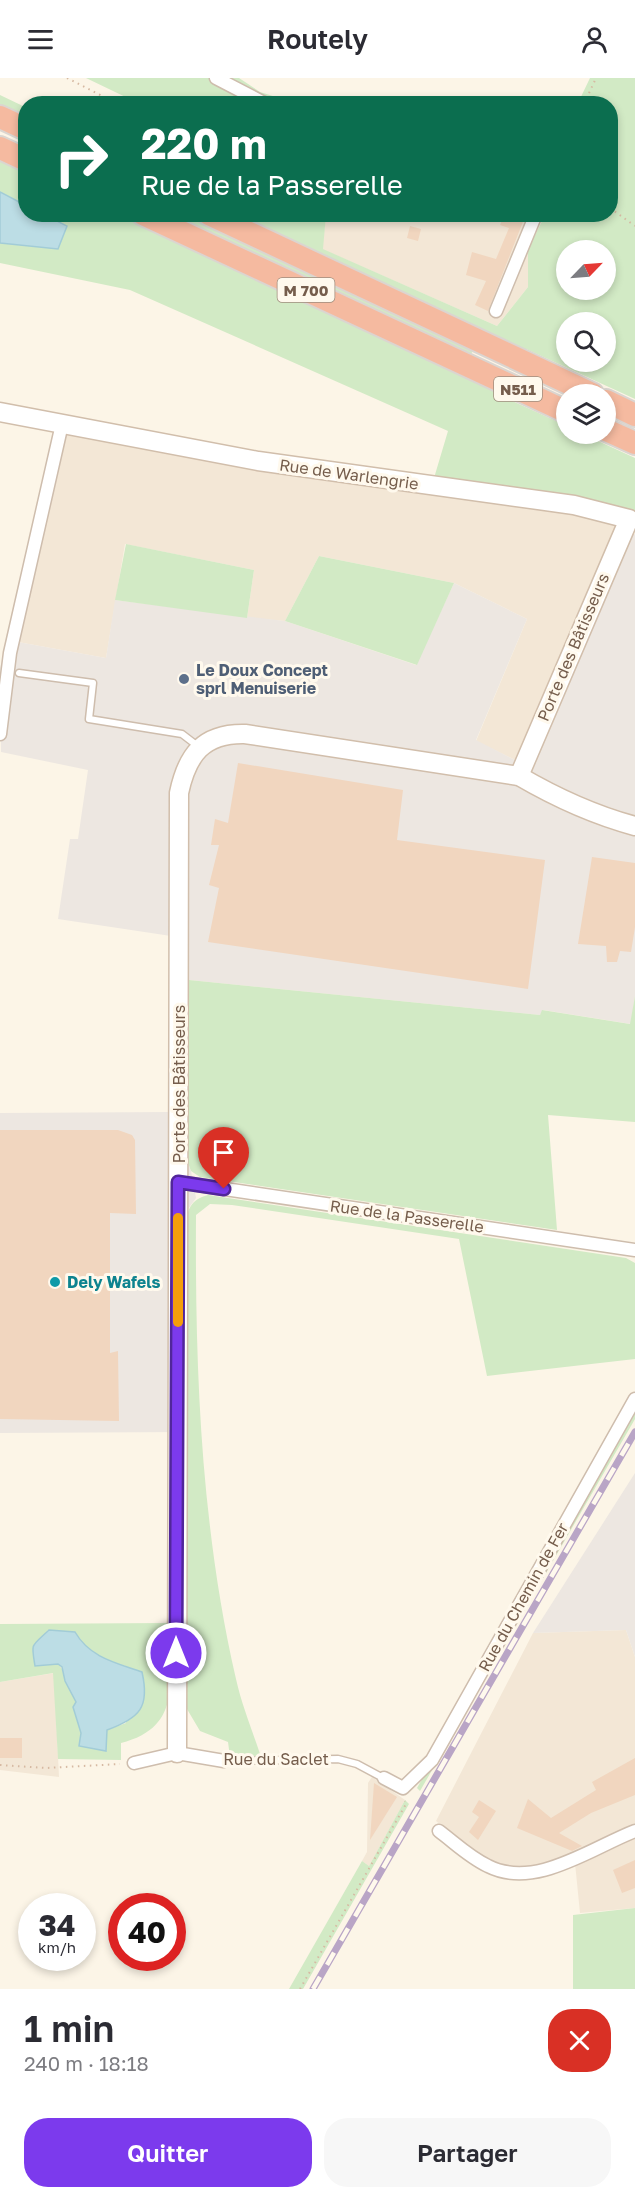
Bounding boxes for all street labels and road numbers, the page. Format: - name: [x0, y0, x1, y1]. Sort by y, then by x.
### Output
- road number: M 700: [278, 278, 334, 302]
- road number: N511: [494, 377, 542, 401]
- street label: Rue de Warlengrie: [278, 454, 420, 494]
- street label: Porte des Bâtisseurs: [533, 570, 613, 724]
- street label: Porte des Bâtisseurs: [169, 1005, 189, 1163]
- street label: Rue de la Passerelle: [329, 1195, 485, 1237]
- street label: Rue du Chemin de Fer: [474, 1519, 572, 1675]
- street label: Rue du Saclet: [223, 1749, 329, 1769]

